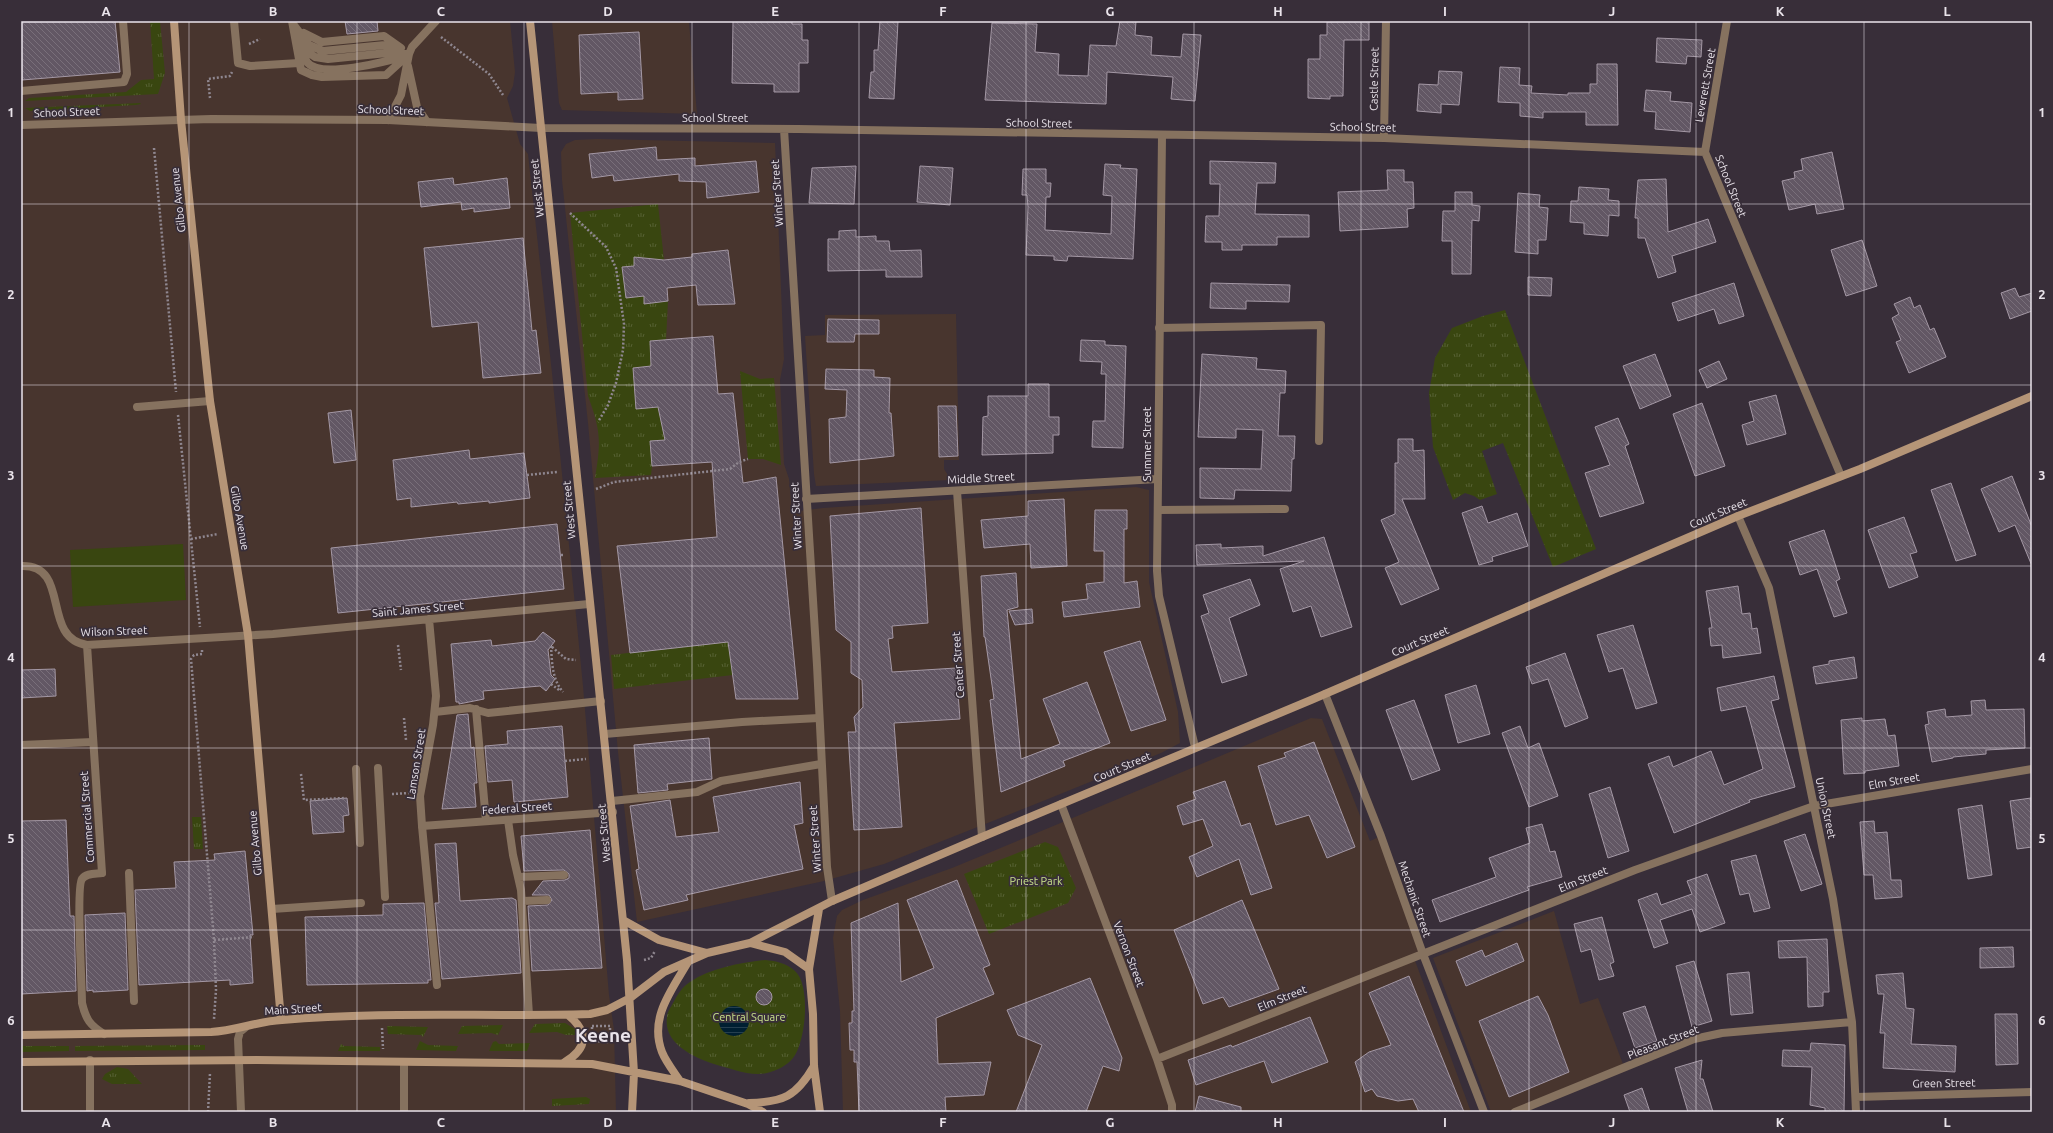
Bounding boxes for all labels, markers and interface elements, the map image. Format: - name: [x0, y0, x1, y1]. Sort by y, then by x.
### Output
- text: A: [101, 4, 111, 18]
- text: B: [269, 4, 278, 18]
- text: C: [437, 4, 446, 18]
- text: D: [603, 4, 613, 18]
- text: E: [771, 4, 779, 18]
- text: F: [939, 4, 947, 18]
- text: G: [1106, 4, 1115, 18]
- text: H: [1273, 4, 1283, 18]
- text: I: [1443, 4, 1447, 18]
- text: J: [1609, 4, 1615, 18]
- text: K: [1776, 4, 1785, 18]
- text: L: [1943, 4, 1951, 18]
- street label: Castle Street: [1367, 46, 1381, 111]
- street label: Leverett Street: [1693, 46, 1718, 123]
- street label: School Street: [358, 103, 425, 117]
- text: 1: [7, 105, 15, 119]
- street label: School Street: [34, 105, 101, 119]
- text: 1: [2038, 105, 2046, 119]
- street label: School Street: [682, 112, 749, 124]
- street label: School Street: [1006, 116, 1073, 130]
- street label: School Street: [1330, 120, 1397, 134]
- street label: School Street: [1713, 153, 1749, 220]
- street label: West Street: [528, 158, 546, 218]
- street label: Winter Street: [769, 158, 785, 227]
- street label: Gilbo Avenue: [169, 167, 187, 233]
- text: 2: [7, 287, 15, 301]
- text: 2: [2038, 287, 2046, 301]
- street label: Summer Street: [1141, 406, 1153, 481]
- text: 3: [7, 468, 15, 482]
- text: 3: [2038, 468, 2046, 482]
- street label: Middle Street: [947, 470, 1016, 486]
- street label: West Street: [560, 480, 578, 540]
- street label: Winter Street: [788, 481, 804, 550]
- street label: Gilbo Avenue: [228, 485, 252, 551]
- street label: Court Street: [1688, 495, 1749, 530]
- street label: Saint James Street: [372, 599, 465, 619]
- street label: Court Street: [1390, 623, 1451, 658]
- street label: Wilson Street: [80, 624, 148, 638]
- street label: Center Street: [950, 631, 966, 699]
- text: 4: [7, 650, 15, 664]
- text: 4: [2038, 650, 2046, 664]
- street label: Lamson Street: [404, 727, 428, 800]
- street label: Court Street: [1092, 749, 1153, 784]
- street label: Commercial Street: [78, 770, 96, 863]
- street label: Elm Street: [1867, 770, 1921, 791]
- street label: Union Street: [1814, 776, 1838, 840]
- street label: Federal Street: [482, 800, 553, 816]
- street label: West Street: [595, 803, 613, 863]
- street label: Winter Street: [807, 804, 823, 873]
- street label: Gilbo Avenue: [246, 810, 264, 876]
- text: 5: [7, 831, 15, 845]
- text: 5: [2038, 831, 2046, 845]
- street label: Mechanic Street: [1396, 859, 1434, 939]
- street label: Elm Street: [1557, 863, 1610, 894]
- park label: Priest Park: [1010, 875, 1063, 887]
- street label: Vernon Street: [1111, 920, 1147, 989]
- street label: Elm Street: [1256, 982, 1309, 1013]
- street label: Main Street: [264, 1001, 323, 1017]
- park label: Central Square: [713, 1011, 786, 1023]
- text: 6: [7, 1013, 15, 1027]
- text: 6: [2038, 1013, 2046, 1027]
- street label: Pleasant Street: [1626, 1023, 1701, 1061]
- district label: Keene: [575, 1024, 631, 1046]
- street label: Green Street: [1912, 1076, 1976, 1090]
- text: A: [101, 1115, 111, 1129]
- text: B: [269, 1115, 278, 1129]
- text: C: [437, 1115, 446, 1129]
- text: D: [603, 1115, 613, 1129]
- text: E: [771, 1115, 779, 1129]
- text: F: [939, 1115, 947, 1129]
- text: G: [1106, 1115, 1115, 1129]
- text: H: [1273, 1115, 1283, 1129]
- text: I: [1443, 1115, 1447, 1129]
- text: J: [1609, 1115, 1615, 1129]
- text: K: [1776, 1115, 1785, 1129]
- text: L: [1943, 1115, 1951, 1129]

